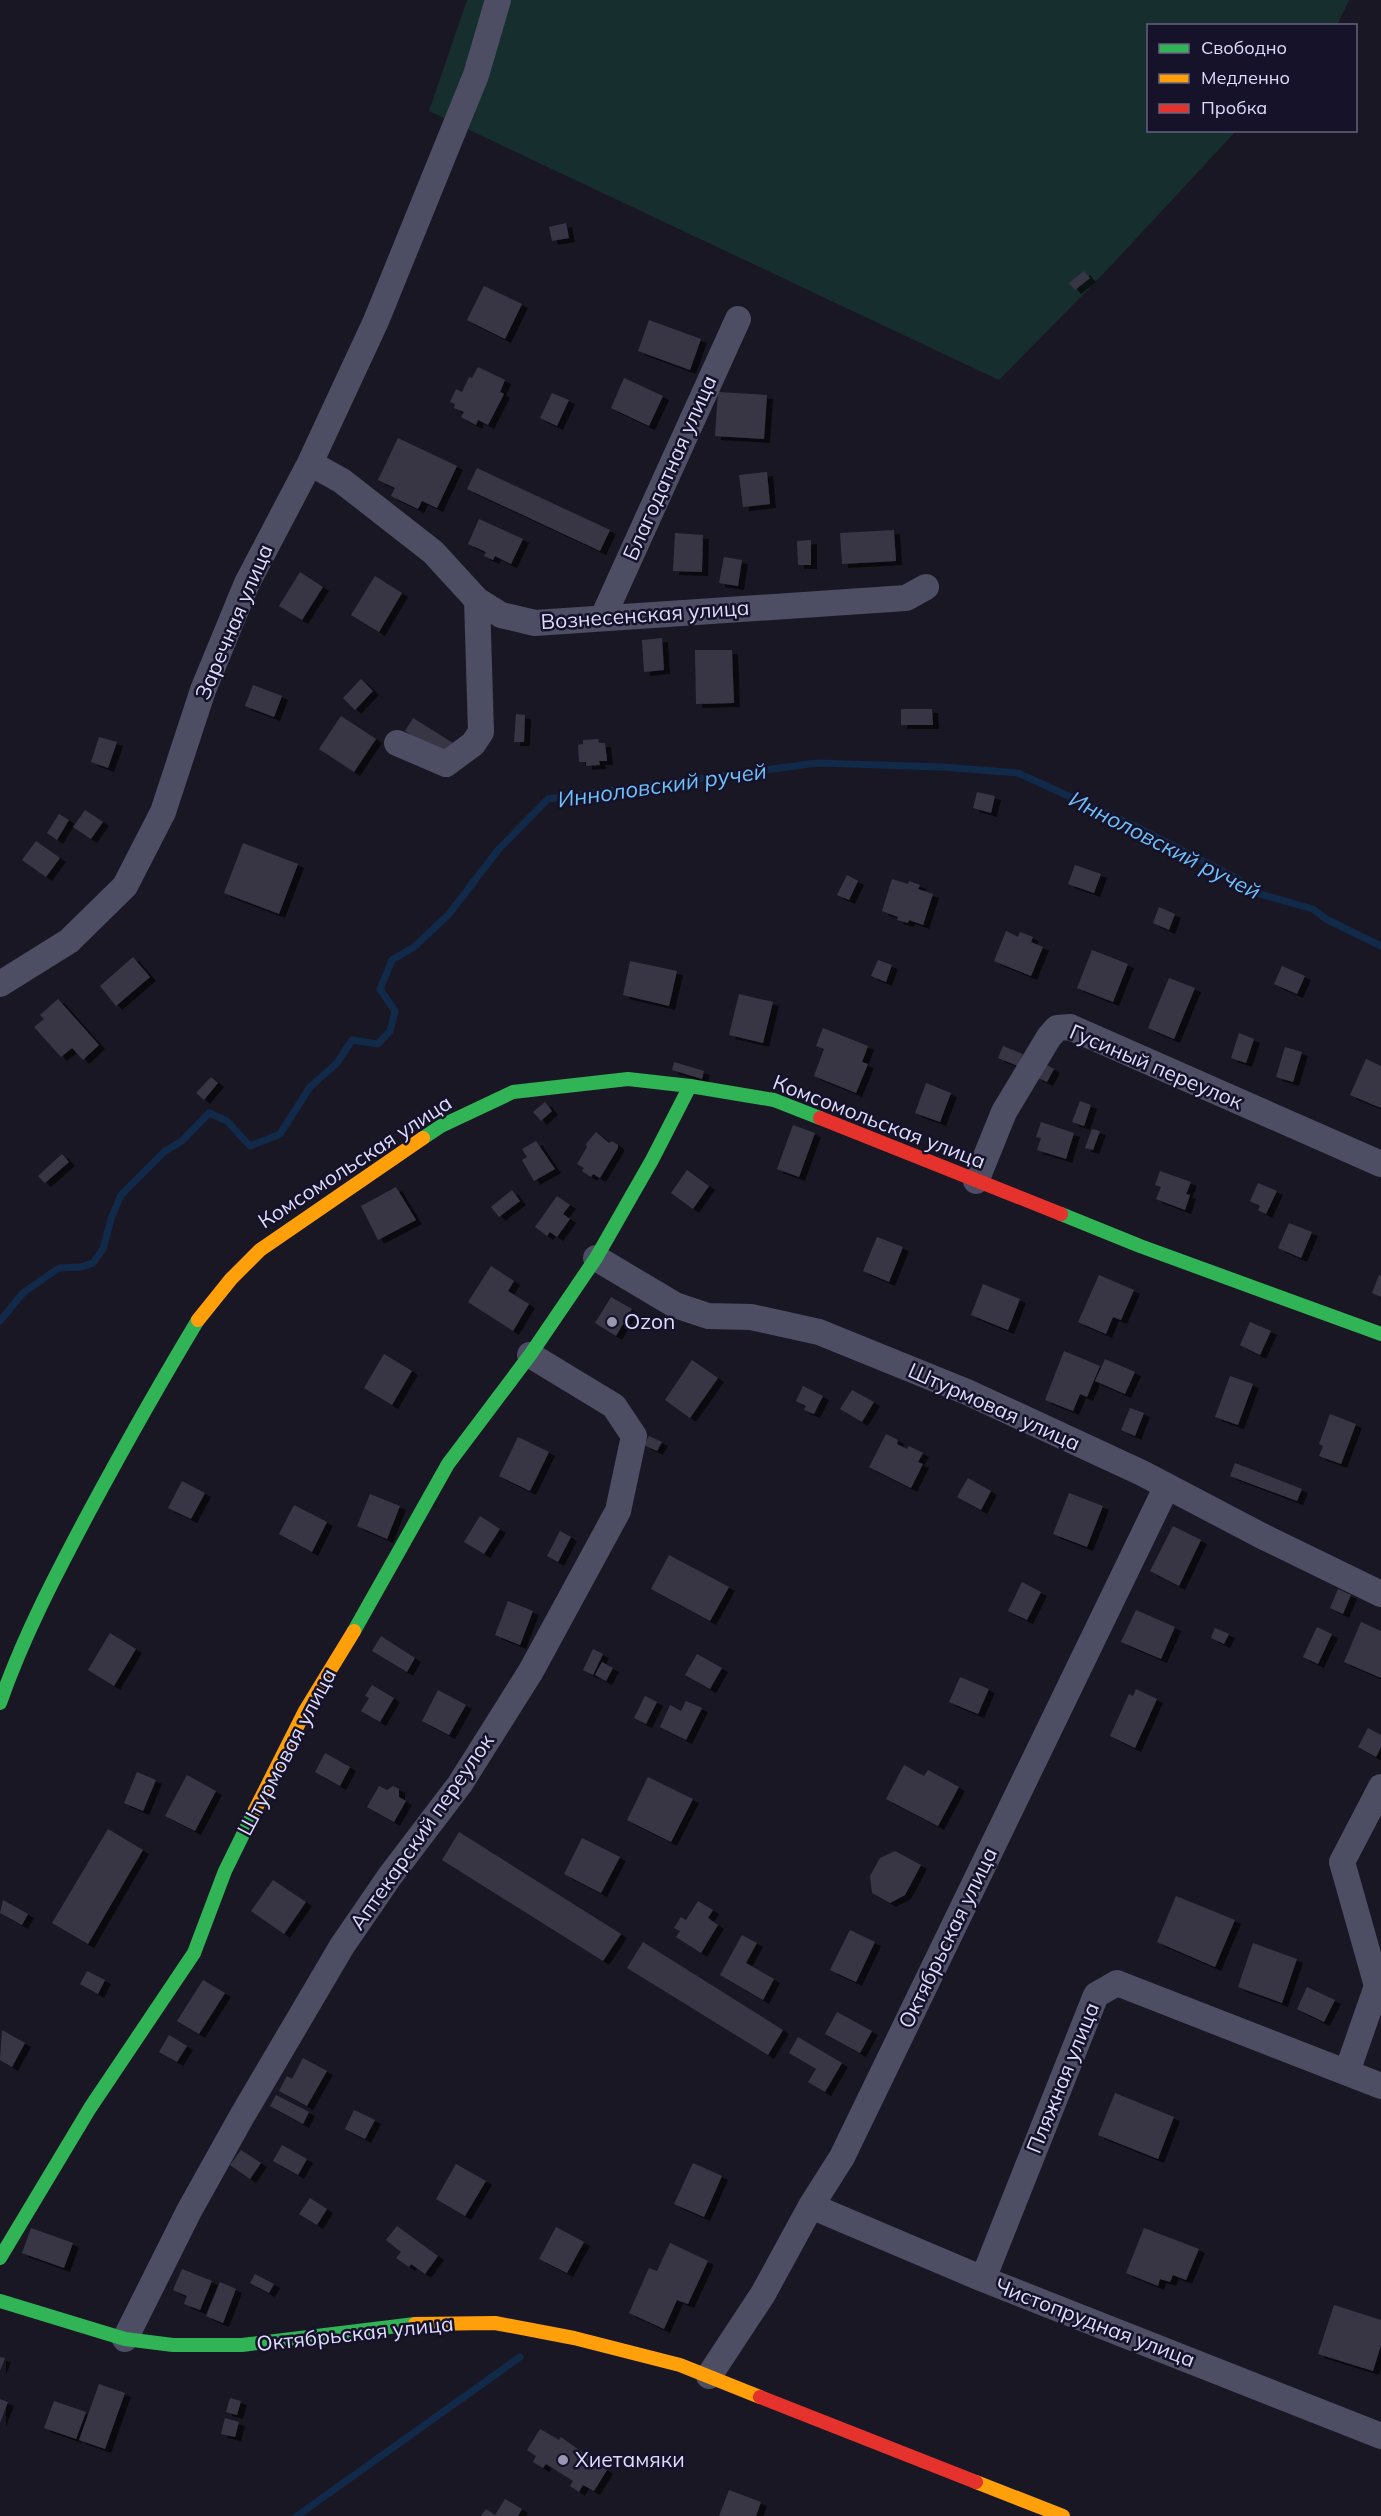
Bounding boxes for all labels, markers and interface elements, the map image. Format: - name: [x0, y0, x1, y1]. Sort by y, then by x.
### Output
- legend: [1147, 24, 1357, 132]
- text: Свободно: [1201, 36, 1287, 59]
- text: Медленно: [1201, 66, 1290, 89]
- text: Пробка: [1201, 96, 1267, 119]
- street label: Благодатная улица: [617, 371, 722, 564]
- street label: Заречная улица: [189, 540, 278, 703]
- street label: Вознесенская улица: [540, 594, 750, 634]
- water label: Инноловский ручей: [556, 756, 768, 814]
- water label: Инноловский ручей: [1065, 785, 1265, 905]
- street label: Гусиный переулок: [1066, 1018, 1247, 1115]
- street label: Комсомольская улица: [769, 1068, 989, 1174]
- street label: Комсомольская улица: [253, 1089, 456, 1234]
- place label: Ozon: [624, 1308, 675, 1334]
- marker: Ozon: [605, 1315, 619, 1329]
- street label: Штурмовая улица: [904, 1356, 1084, 1456]
- street label: Штурмовая улица: [231, 1664, 341, 1840]
- street label: Аптекарский переулок: [344, 1728, 499, 1934]
- street label: Октябрьская улица: [892, 1843, 1002, 2032]
- street label: Пляжная улица: [1020, 1998, 1104, 2157]
- street label: Чистопрудная улица: [992, 2272, 1199, 2372]
- street label: Октябрьская улица: [255, 2310, 455, 2356]
- place label: Хиетамяки: [575, 2446, 685, 2472]
- marker: Хиетамяки: [556, 2453, 570, 2467]

